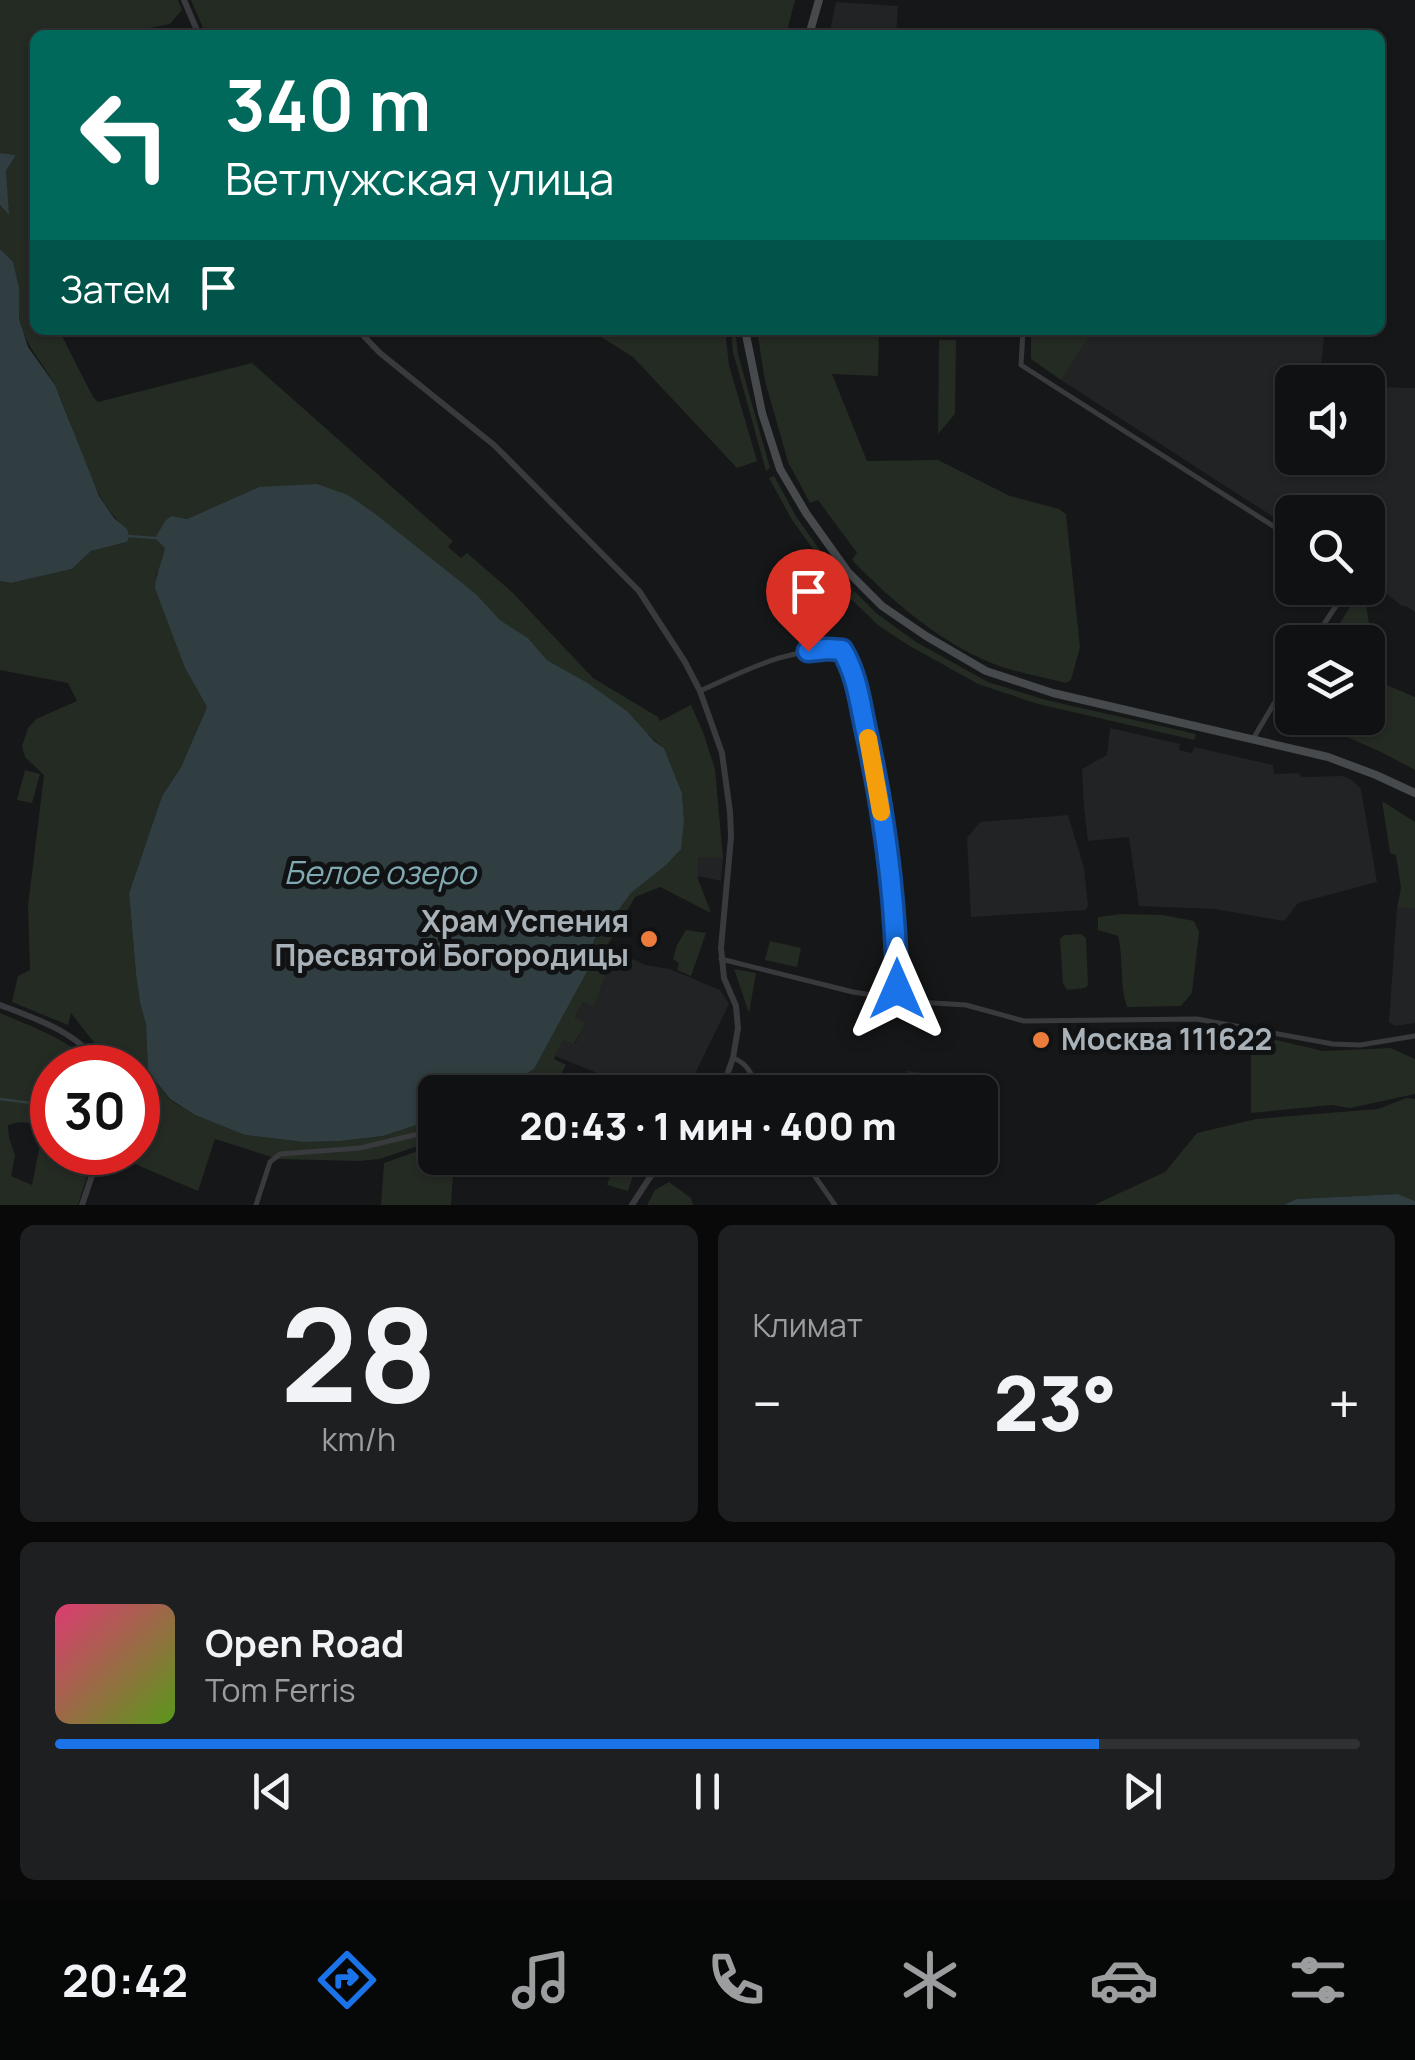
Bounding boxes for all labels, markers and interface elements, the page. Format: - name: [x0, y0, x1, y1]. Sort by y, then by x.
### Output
- text: 340 m: [225, 56, 431, 152]
- icon: left: [60, 70, 190, 200]
- text: Ветлужская улица: [225, 147, 614, 209]
- icon: arrive: [191, 260, 246, 315]
- text: Затем: [60, 262, 171, 314]
- map controls: [1275, 365, 1385, 735]
- button: sound: [1275, 365, 1385, 475]
- button: search: [1275, 495, 1385, 605]
- pin: [766, 549, 851, 652]
- icon: arrive: [781, 564, 836, 619]
- button: layers: [1275, 625, 1385, 735]
- water label: Белое озеро: [284, 850, 478, 894]
- place label: Храм Успения Пресвятой Богородицы: [274, 900, 629, 975]
- marker: Храм Успения Пресвятой Богородицы: [638, 928, 660, 950]
- position arrow: [845, 937, 949, 1041]
- place label: Москва 111622: [1061, 1018, 1272, 1059]
- marker: Москва 111622: [1030, 1029, 1052, 1051]
- speed limit sign: 30: [30, 1045, 160, 1175]
- text: 20:43 · 1 мин · 400 m: [519, 1099, 897, 1151]
- text: 28: [280, 1263, 437, 1441]
- text: Климат: [753, 1303, 863, 1347]
- text: 23°: [994, 1351, 1117, 1454]
- text: −: [753, 1365, 782, 1441]
- text: +: [1328, 1365, 1360, 1441]
- text: km/h: [322, 1417, 396, 1461]
- text: Open Road: [205, 1616, 404, 1668]
- text: Tom Ferris: [205, 1668, 356, 1712]
- icon: previous: [245, 1764, 300, 1819]
- icon: pause: [680, 1764, 735, 1819]
- icon: next: [1115, 1764, 1170, 1819]
- icon: directions: [312, 1945, 382, 2015]
- icon: music: [506, 1945, 576, 2015]
- icon: phone: [701, 1945, 771, 2015]
- icon: climate: [895, 1945, 965, 2015]
- icon: car: [1089, 1945, 1159, 2015]
- icon: filters: [1283, 1945, 1353, 2015]
- text: 20:42: [62, 1949, 188, 2011]

